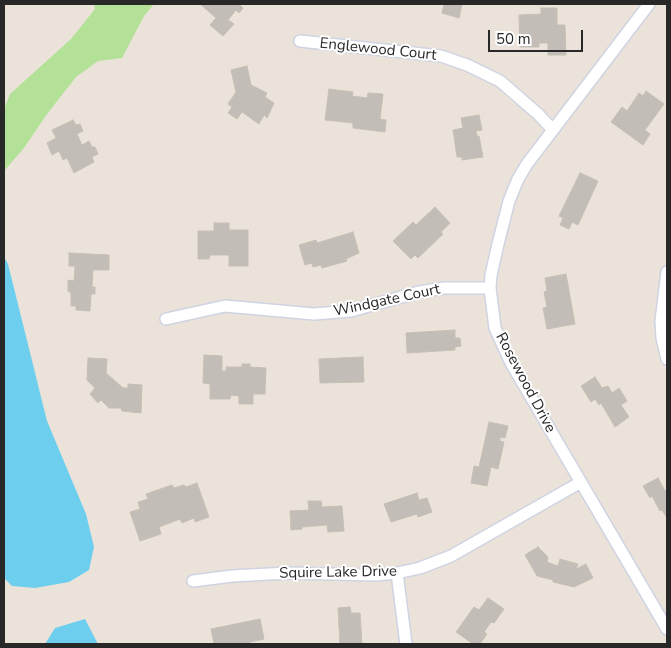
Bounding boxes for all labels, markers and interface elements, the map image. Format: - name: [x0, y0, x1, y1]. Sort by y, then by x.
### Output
- scale bar: [491, 20, 586, 52]
- text: 50 m: [496, 29, 531, 49]
- street label: Englewood Court: [319, 35, 437, 65]
- street label: Windgate Court: [332, 281, 442, 321]
- street label: Rosewood Drive: [491, 330, 559, 436]
- street label: Squire Lake Drive: [279, 563, 397, 583]

